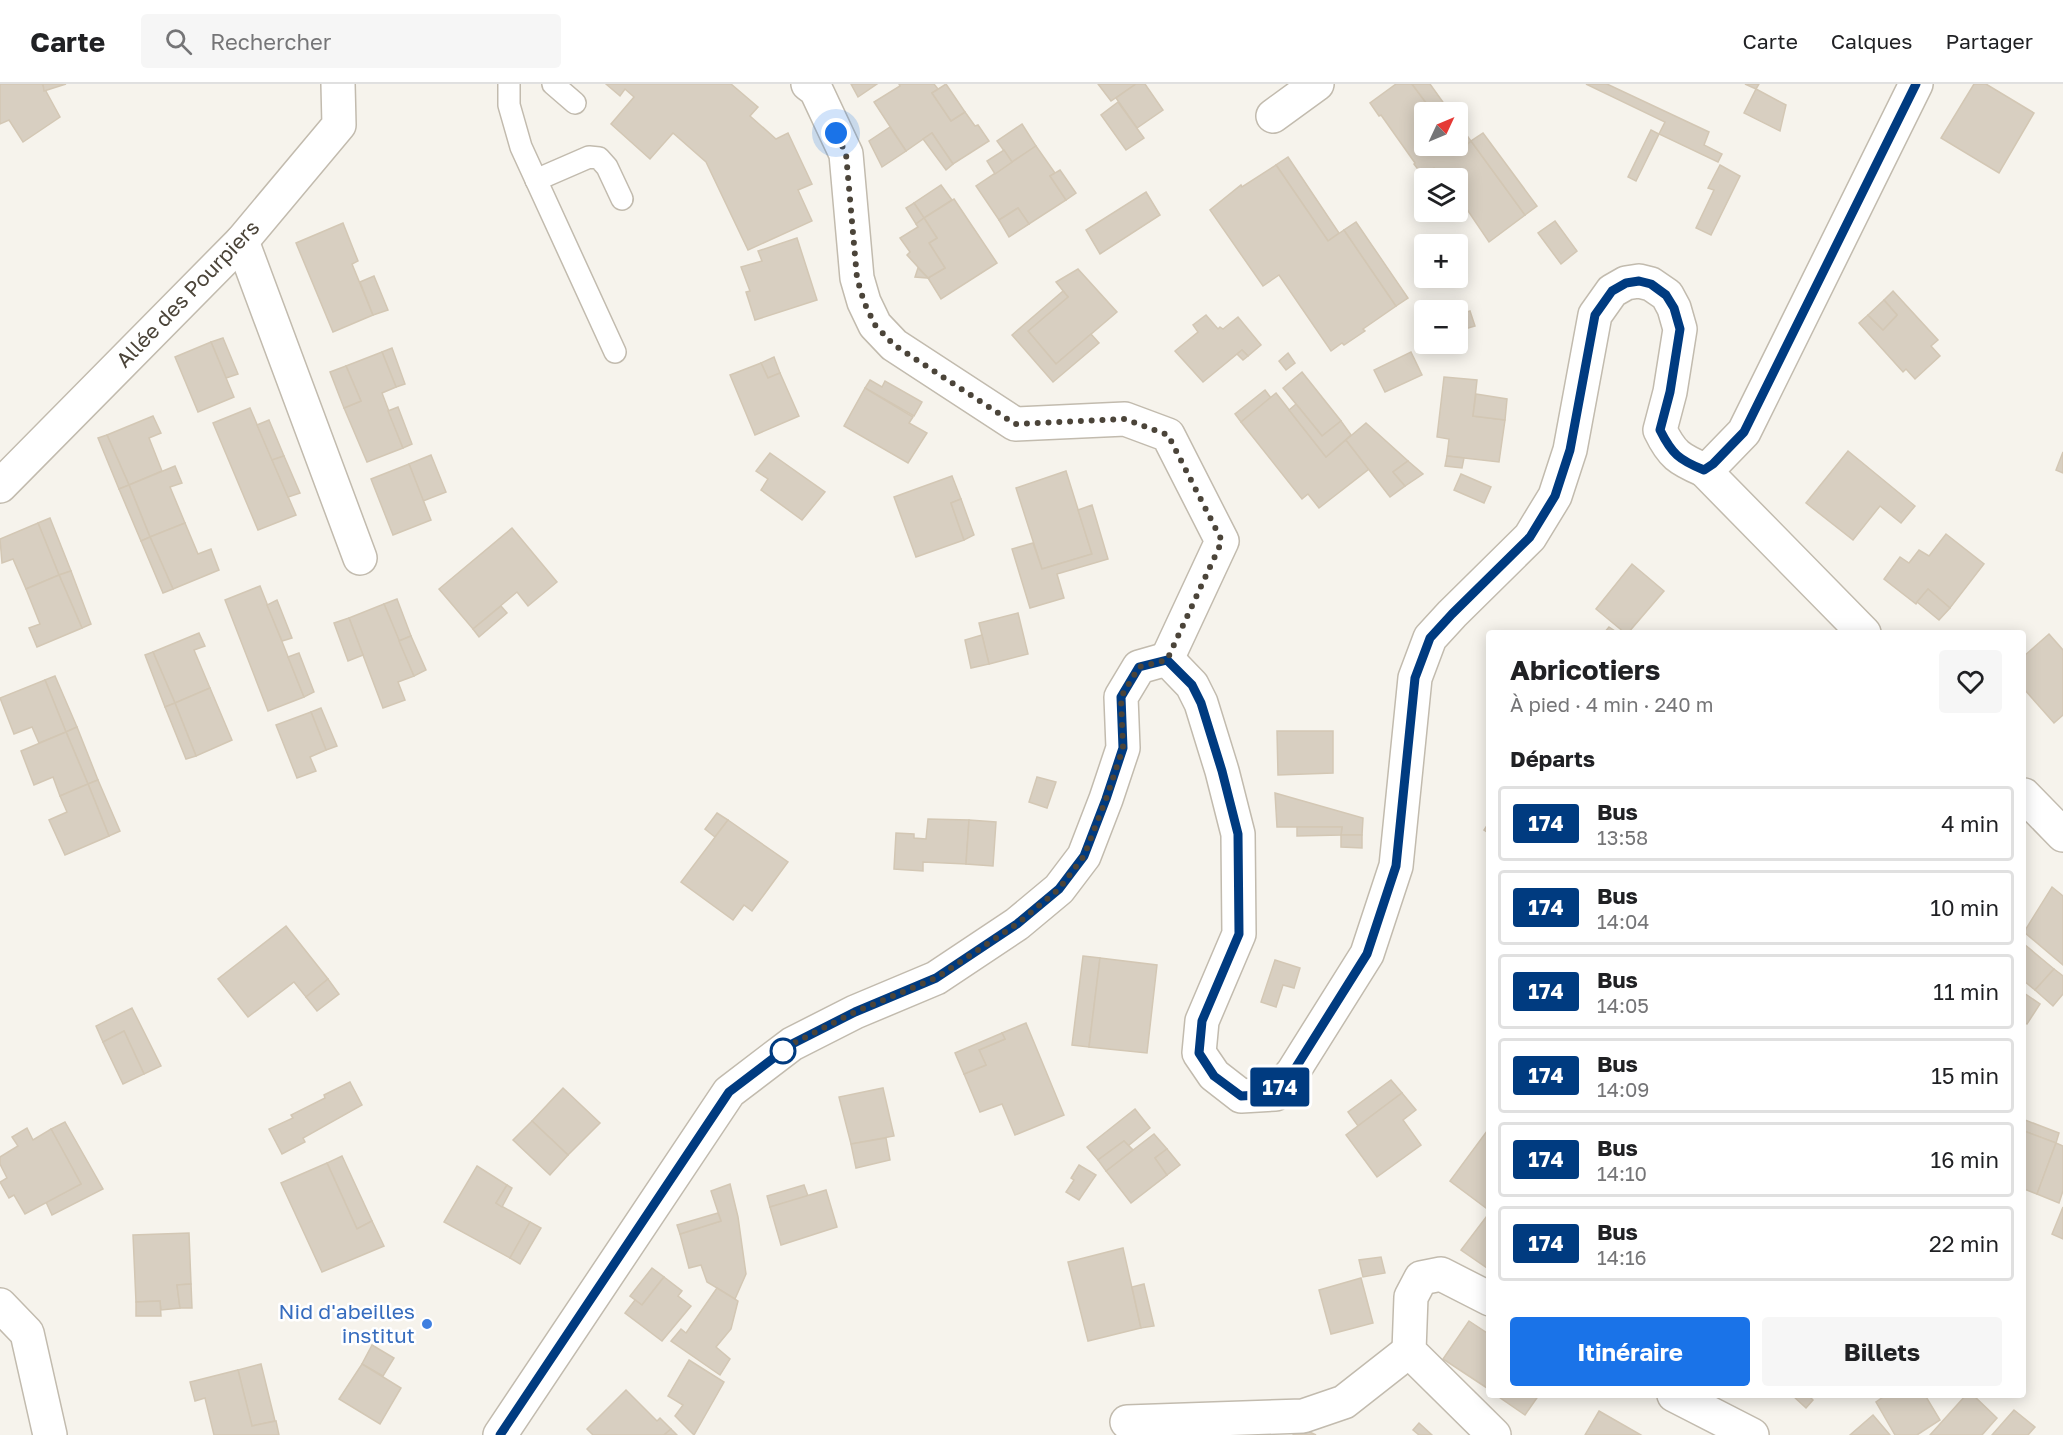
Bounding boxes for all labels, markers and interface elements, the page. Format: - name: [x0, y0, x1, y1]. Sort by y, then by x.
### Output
- search box: [141, 14, 561, 68]
- text: Carte: [30, 25, 105, 58]
- icon: search: [162, 25, 195, 58]
- text: Rechercher: [210, 28, 331, 55]
- text: Carte: [1742, 28, 1798, 54]
- text: Calques: [1831, 28, 1912, 54]
- text: Partager: [1945, 28, 2033, 54]
- north arrow: [1414, 102, 1468, 156]
- map controls: [1414, 102, 1468, 354]
- your location: [821, 118, 851, 148]
- button: layers: [1414, 168, 1468, 222]
- street label: Allée des Pourpiers: [110, 214, 264, 372]
- button: +: [1414, 234, 1468, 288]
- button: −: [1414, 300, 1468, 354]
- button: heart: [1939, 650, 2002, 713]
- text: Abricotiers: [1510, 653, 1660, 686]
- text: À pied · 4 min · 240 m: [1510, 692, 1713, 716]
- text: Départs: [1510, 745, 1595, 772]
- text: Bus: [1597, 798, 1638, 825]
- text: 174: [1528, 810, 1564, 836]
- text: 4 min: [1941, 810, 1999, 837]
- text: 13:58: [1597, 825, 1648, 849]
- text: Bus: [1597, 882, 1638, 909]
- text: 174: [1528, 894, 1564, 920]
- text: 10 min: [1930, 894, 1999, 921]
- text: 14:04: [1597, 909, 1650, 933]
- text: Bus: [1597, 966, 1638, 993]
- text: 174: [1528, 978, 1564, 1004]
- text: 11 min: [1933, 978, 1999, 1005]
- text: 14:05: [1597, 993, 1649, 1017]
- unlabelled marker: [770, 1038, 796, 1064]
- text: Bus: [1597, 1050, 1638, 1077]
- text: 174: [1528, 1062, 1564, 1088]
- text: 15 min: [1931, 1062, 1999, 1089]
- line badge: 174: [1246, 1068, 1314, 1106]
- text: 174: [1262, 1074, 1298, 1100]
- text: 14:09: [1597, 1077, 1649, 1101]
- text: Bus: [1597, 1134, 1638, 1161]
- text: 174: [1528, 1146, 1564, 1172]
- text: 16 min: [1931, 1146, 1999, 1173]
- text: 14:10: [1597, 1161, 1647, 1185]
- text: Bus: [1597, 1218, 1638, 1245]
- text: 174: [1528, 1230, 1564, 1256]
- text: 22 min: [1929, 1230, 1999, 1257]
- text: 14:16: [1597, 1245, 1647, 1269]
- place label: Nid d'abeilles institut: [279, 1298, 415, 1348]
- marker: Nid d'abeilles institut: [420, 1317, 434, 1331]
- button: Itinéraire: [1510, 1317, 1750, 1386]
- button: Billets: [1762, 1317, 2002, 1386]

